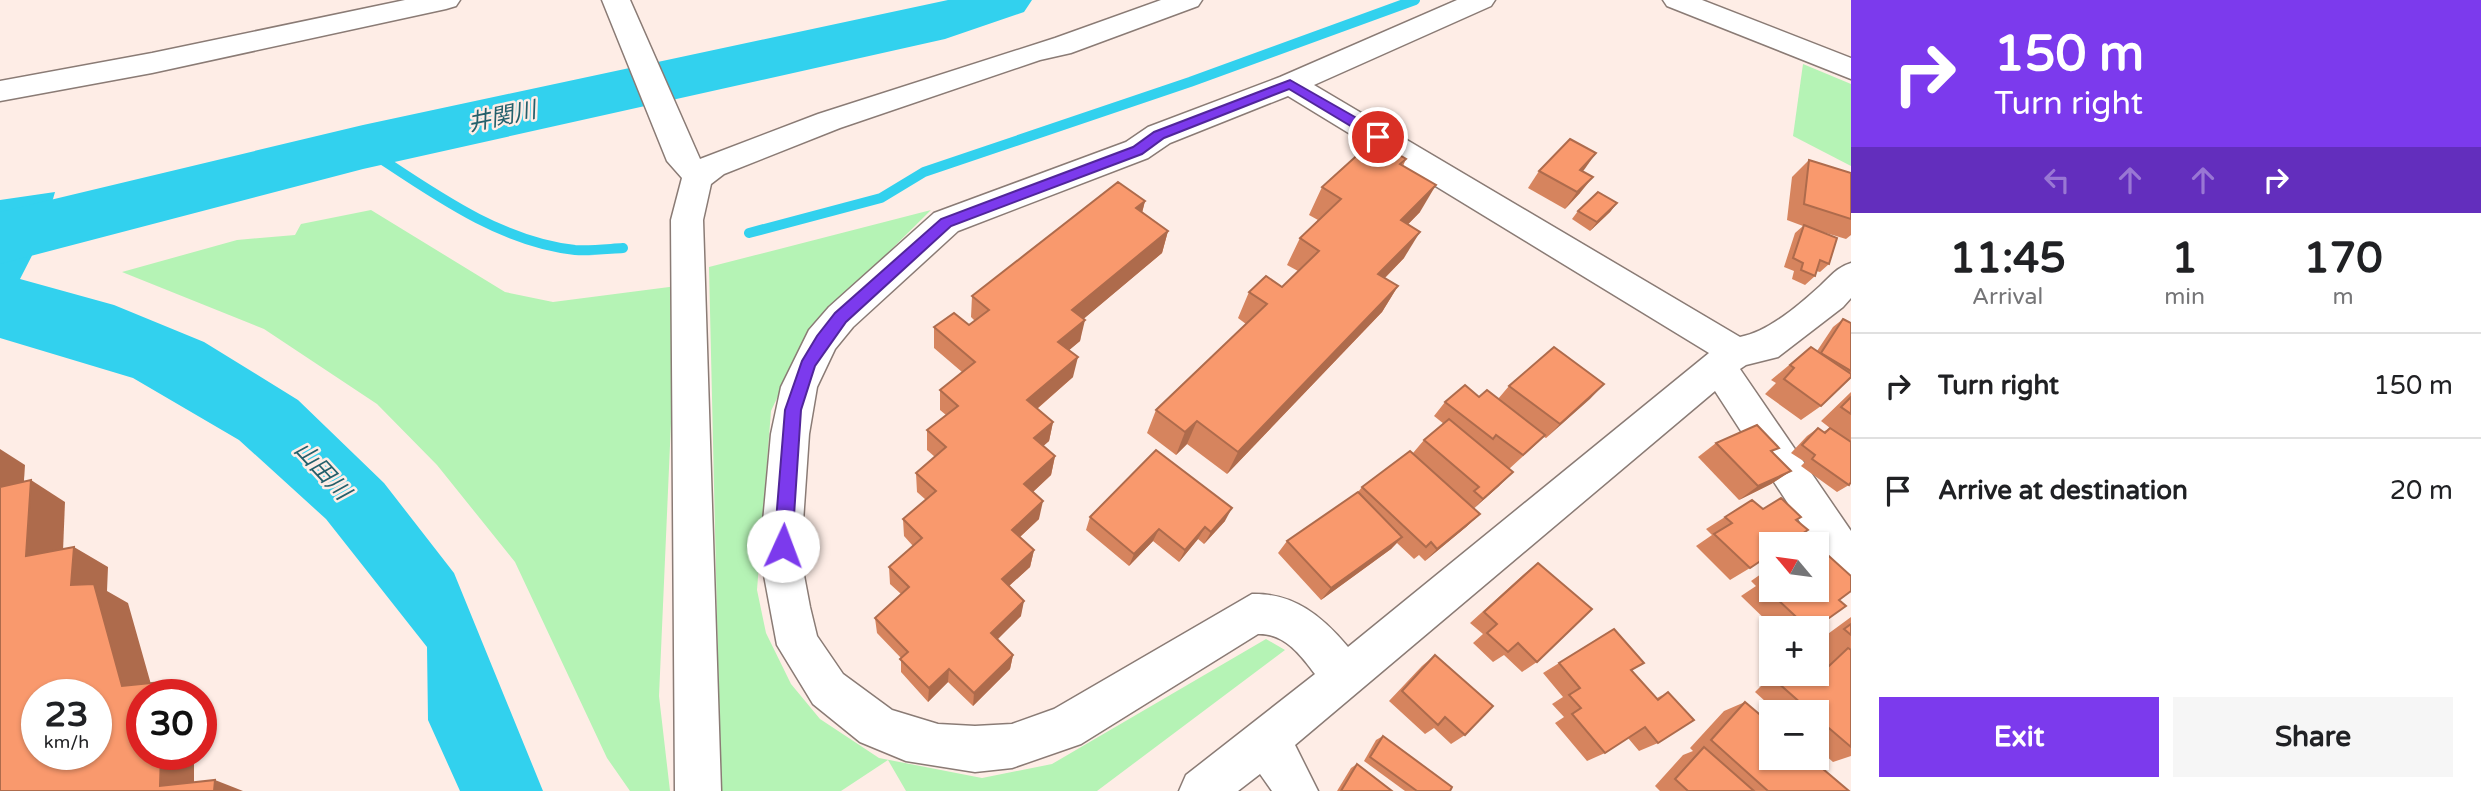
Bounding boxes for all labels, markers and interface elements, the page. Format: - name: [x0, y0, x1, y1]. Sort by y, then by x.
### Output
- text: 150 m: [1994, 25, 2144, 84]
- icon: right: [1879, 28, 1970, 119]
- text: Turn right: [1994, 85, 2143, 123]
- water label: 井関川: [465, 96, 542, 138]
- pin: [1348, 107, 1408, 167]
- icon: arrive: [1359, 118, 1397, 156]
- icon: left: [2038, 161, 2076, 199]
- icon: ahead: [2111, 161, 2149, 199]
- icon: ahead: [2184, 161, 2222, 199]
- icon: right: [2257, 161, 2295, 199]
- text: 11:45: [1949, 233, 2066, 284]
- text: 1: [2171, 233, 2198, 284]
- text: 170: [2303, 233, 2383, 284]
- text: Arrival: [1972, 283, 2043, 311]
- text: min: [2164, 283, 2205, 311]
- text: m: [2332, 283, 2354, 311]
- icon: right: [1879, 367, 1917, 405]
- text: Turn right: [1938, 370, 2059, 401]
- text: 150 m: [2373, 370, 2453, 401]
- water label: 山田川: [288, 436, 358, 508]
- icon: arrive: [1879, 472, 1917, 510]
- text: Arrive at destination: [1938, 475, 2188, 506]
- text: 20 m: [2390, 475, 2453, 506]
- position arrow: [746, 509, 820, 583]
- north arrow: [1759, 532, 1829, 602]
- map controls: [1759, 532, 1829, 770]
- button: +: [1759, 616, 1829, 686]
- speed limit sign: 30: [126, 679, 217, 770]
- text: 23: [45, 694, 88, 736]
- button: Exit: [1879, 697, 2159, 777]
- button: Share: [2173, 697, 2453, 777]
- button: −: [1759, 700, 1829, 770]
- text: km/h: [44, 731, 89, 753]

